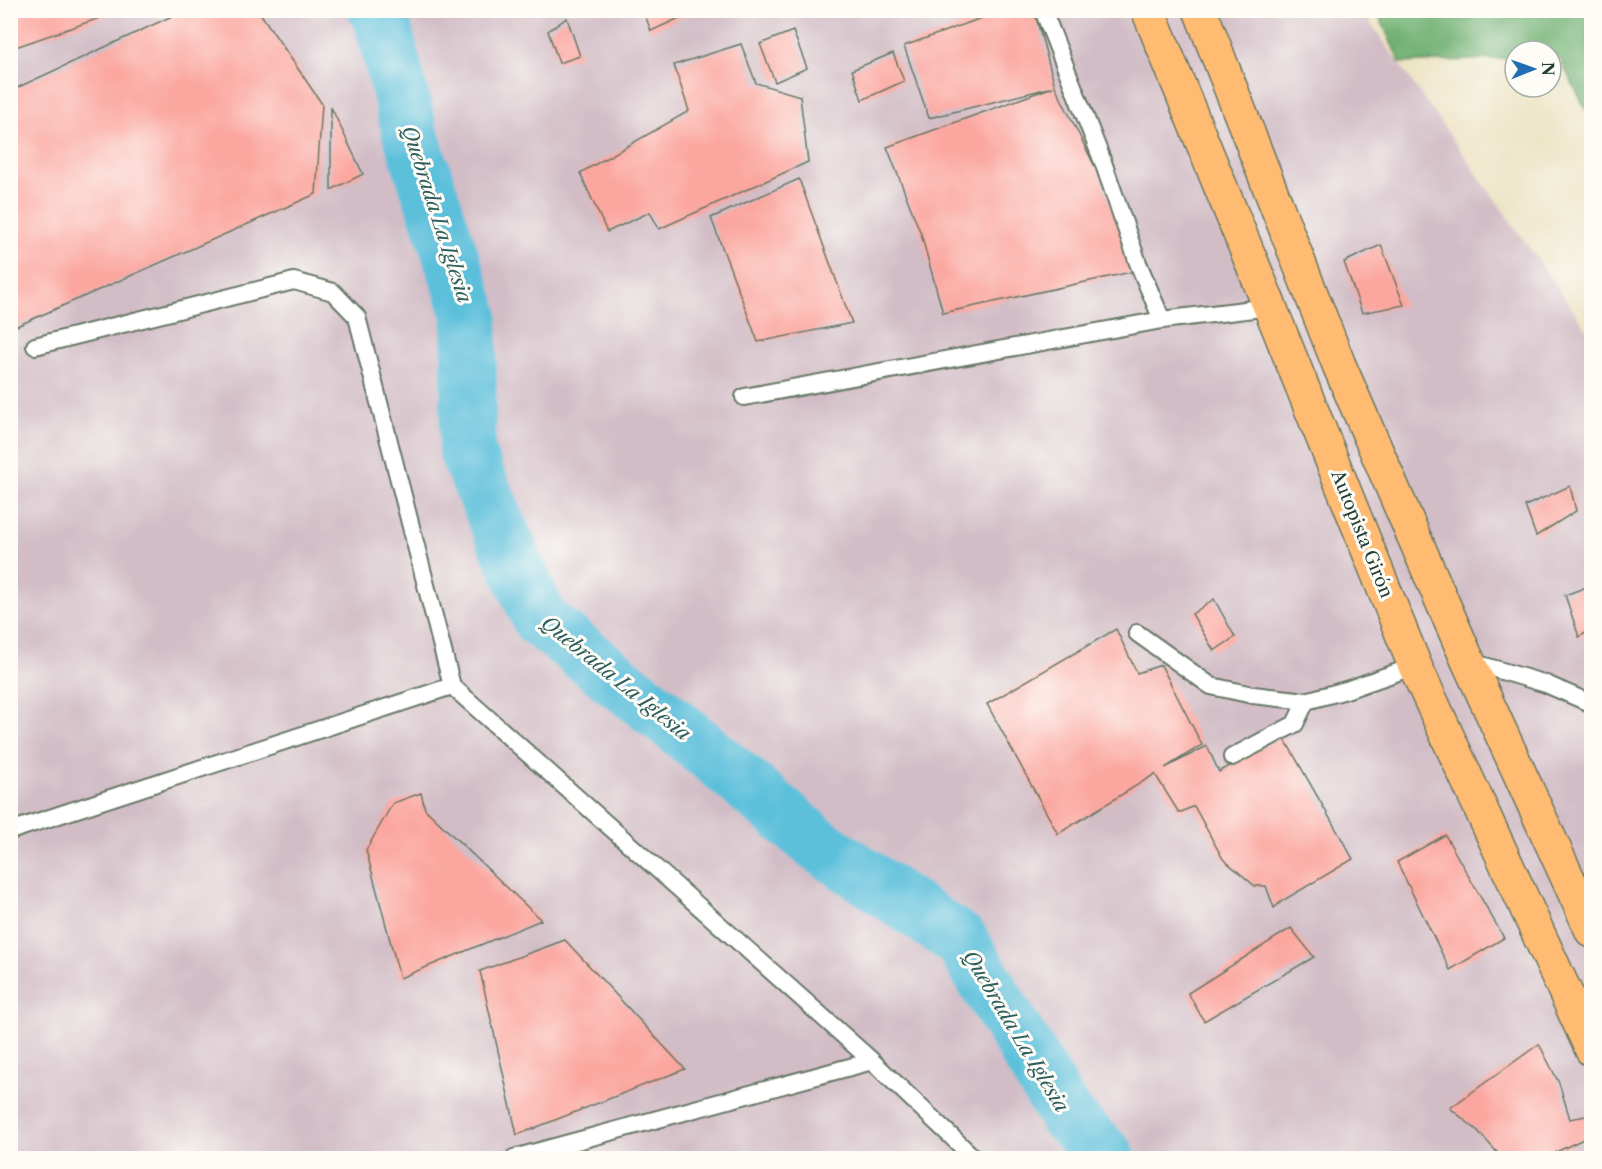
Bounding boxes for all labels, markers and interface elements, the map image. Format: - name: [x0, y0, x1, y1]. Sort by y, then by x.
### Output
- north arrow: [1503, 39, 1563, 99]
- text: N: [1538, 62, 1558, 76]
- water label: Quebrada La Iglesia: [397, 122, 477, 306]
- street label: Autopista Girón: [1326, 466, 1398, 601]
- water label: Quebrada La Iglesia: [537, 611, 695, 746]
- water label: Quebrada La Iglesia: [958, 946, 1074, 1116]

